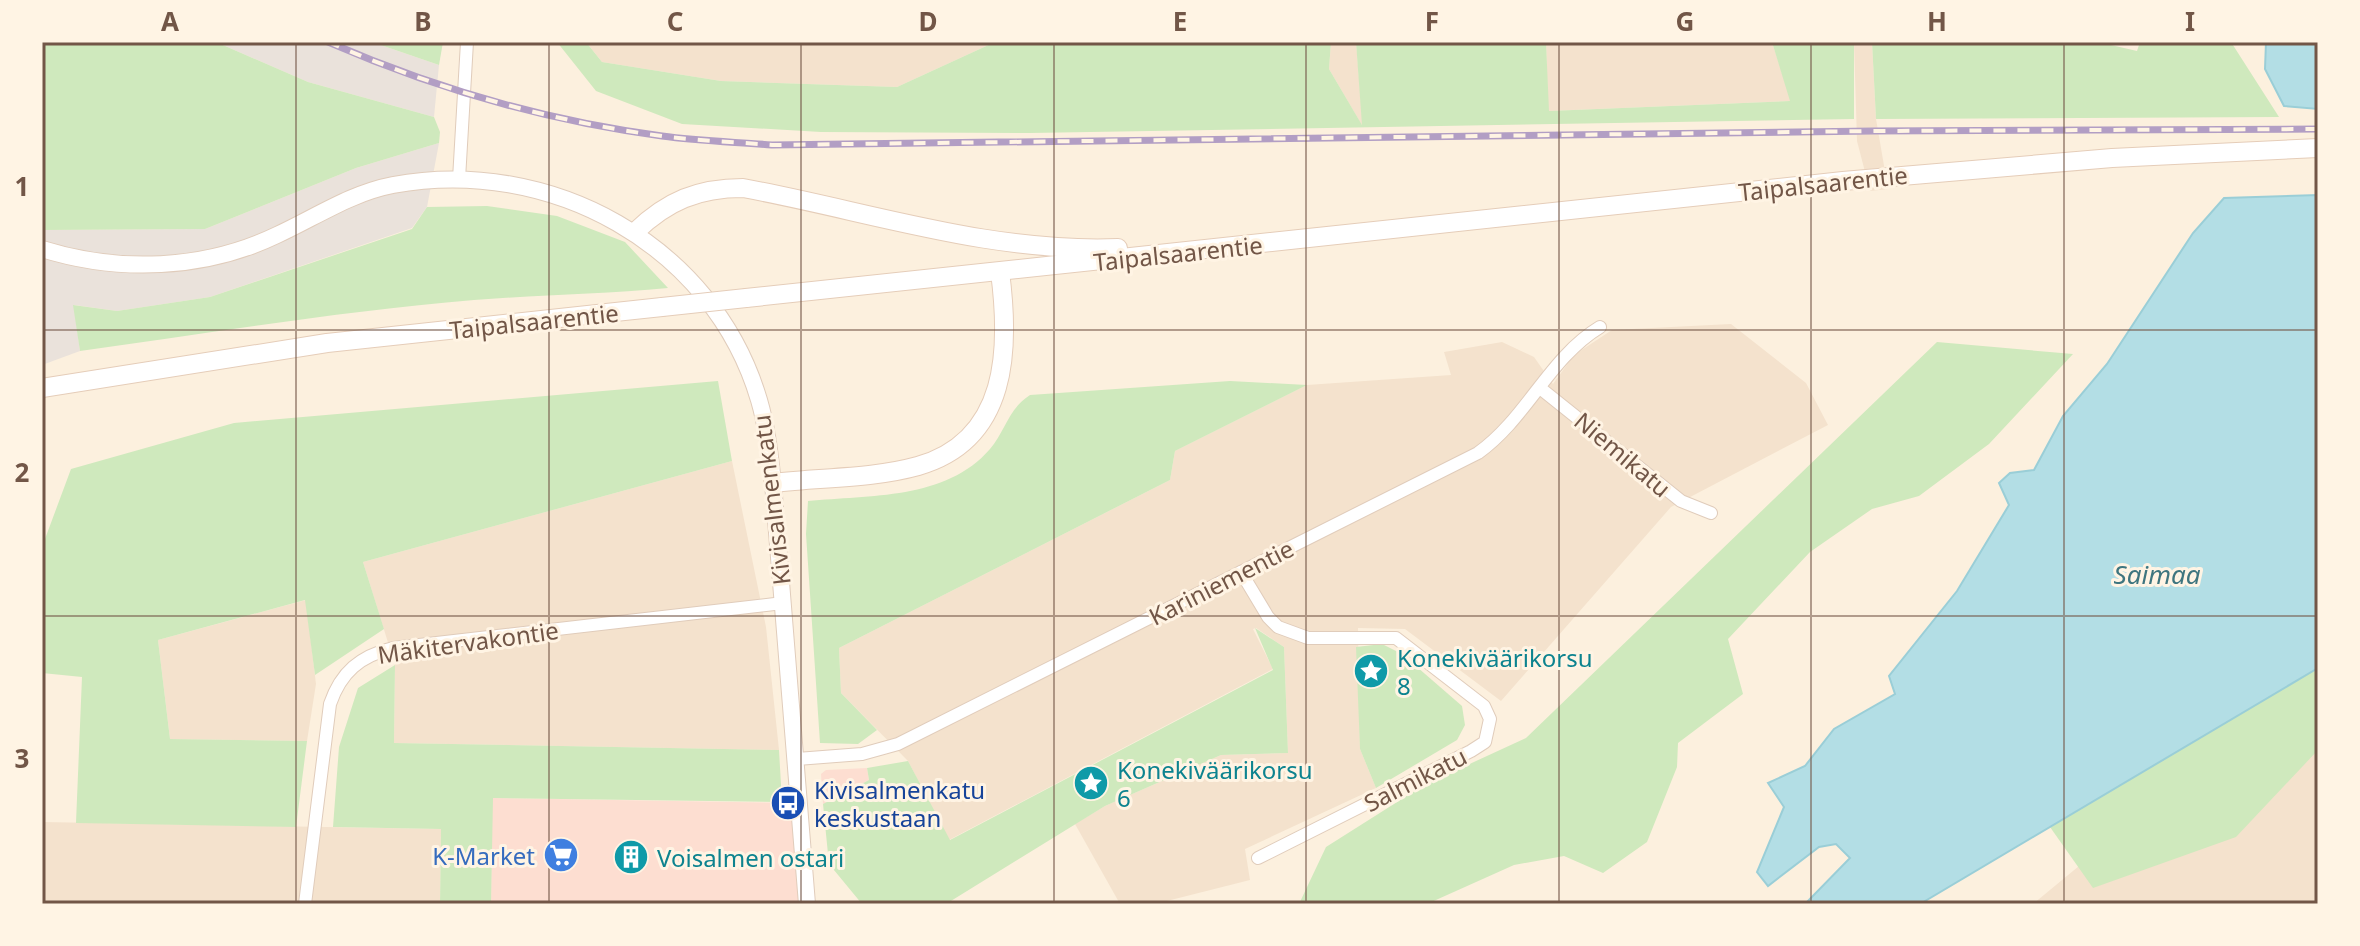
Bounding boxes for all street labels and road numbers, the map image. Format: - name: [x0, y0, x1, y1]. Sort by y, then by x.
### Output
- street label: Taipalsaarentie: [1737, 158, 1909, 208]
- street label: Taipalsaarentie: [1092, 228, 1264, 278]
- street label: Taipalsaarentie: [448, 296, 620, 346]
- street label: Niemikatu: [1568, 404, 1678, 504]
- street label: Kivisalmenkatu: [744, 413, 798, 587]
- street label: Kariniementie: [1143, 531, 1299, 633]
- street label: Mäkitervakontie: [375, 613, 561, 671]
- street label: Salmikatu: [1358, 739, 1472, 819]

